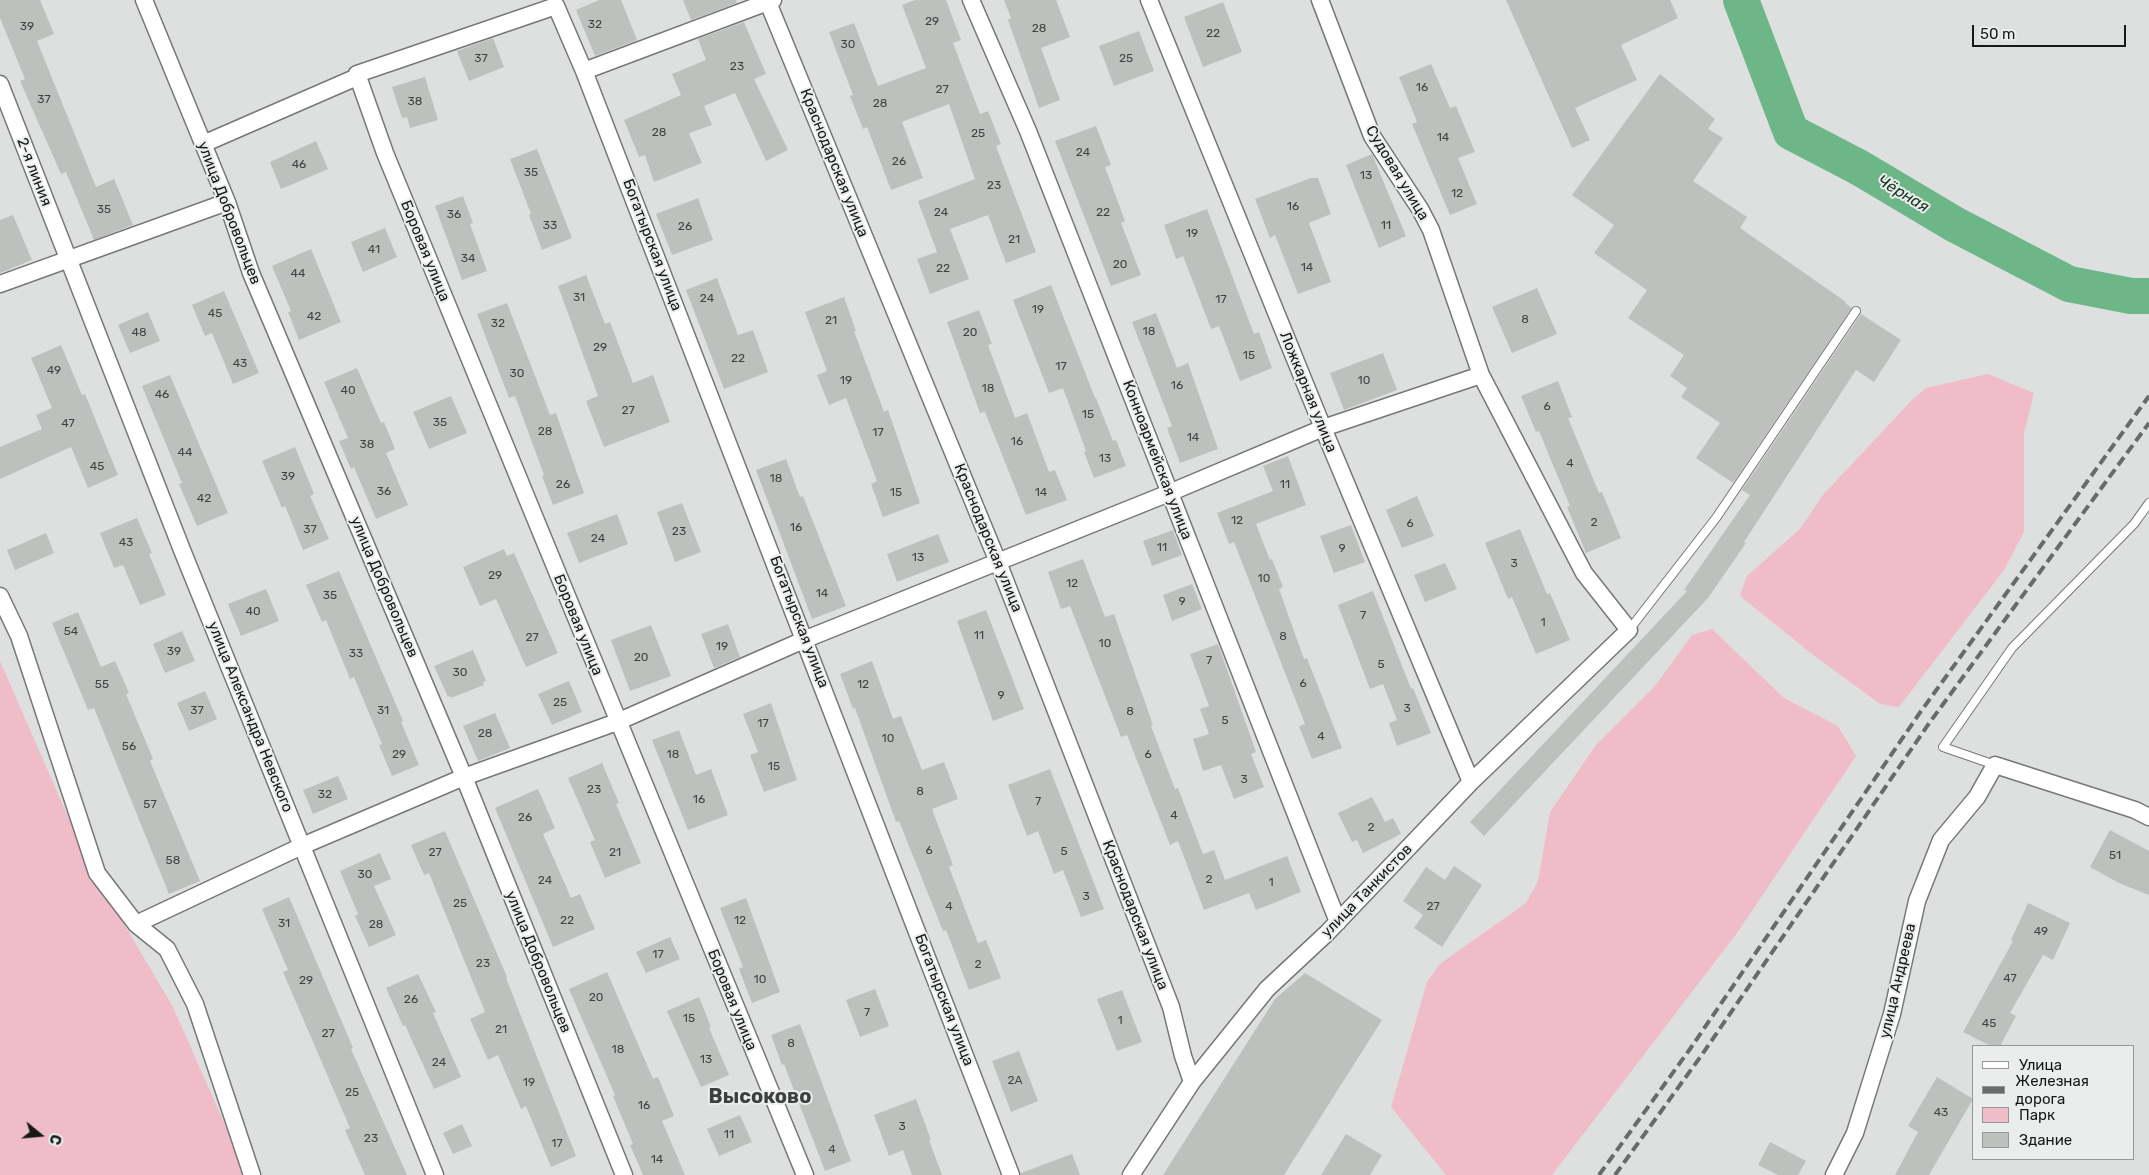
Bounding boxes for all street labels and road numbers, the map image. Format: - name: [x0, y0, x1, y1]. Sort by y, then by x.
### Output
- street label: Краснодарская улица: [796, 86, 872, 240]
- street label: Судовая улица: [1362, 122, 1432, 224]
- street label: 2-я линия: [13, 135, 55, 209]
- street label: улица Добровольцев: [193, 139, 265, 287]
- street label: Богатырская улица: [619, 177, 685, 313]
- street label: Боровая улица: [397, 198, 453, 304]
- street label: Ложкарная улица: [1276, 329, 1340, 455]
- street label: Конноармейская улица: [1118, 378, 1196, 542]
- street label: Краснодарская улица: [950, 461, 1026, 615]
- street label: улица Добровольцев: [346, 514, 422, 660]
- street label: Богатырская улица: [766, 554, 832, 690]
- street label: Боровая улица: [550, 572, 606, 678]
- street label: улица Александра Невского: [203, 619, 297, 815]
- street label: Краснодарская улица: [1098, 838, 1172, 992]
- street label: улица Танкистов: [1318, 840, 1416, 942]
- street label: улица Добровольцев: [501, 888, 575, 1036]
- street label: улица Андреева: [1876, 922, 1920, 1040]
- street label: Богатырская улица: [911, 932, 977, 1068]
- street label: Боровая улица: [704, 947, 760, 1053]

